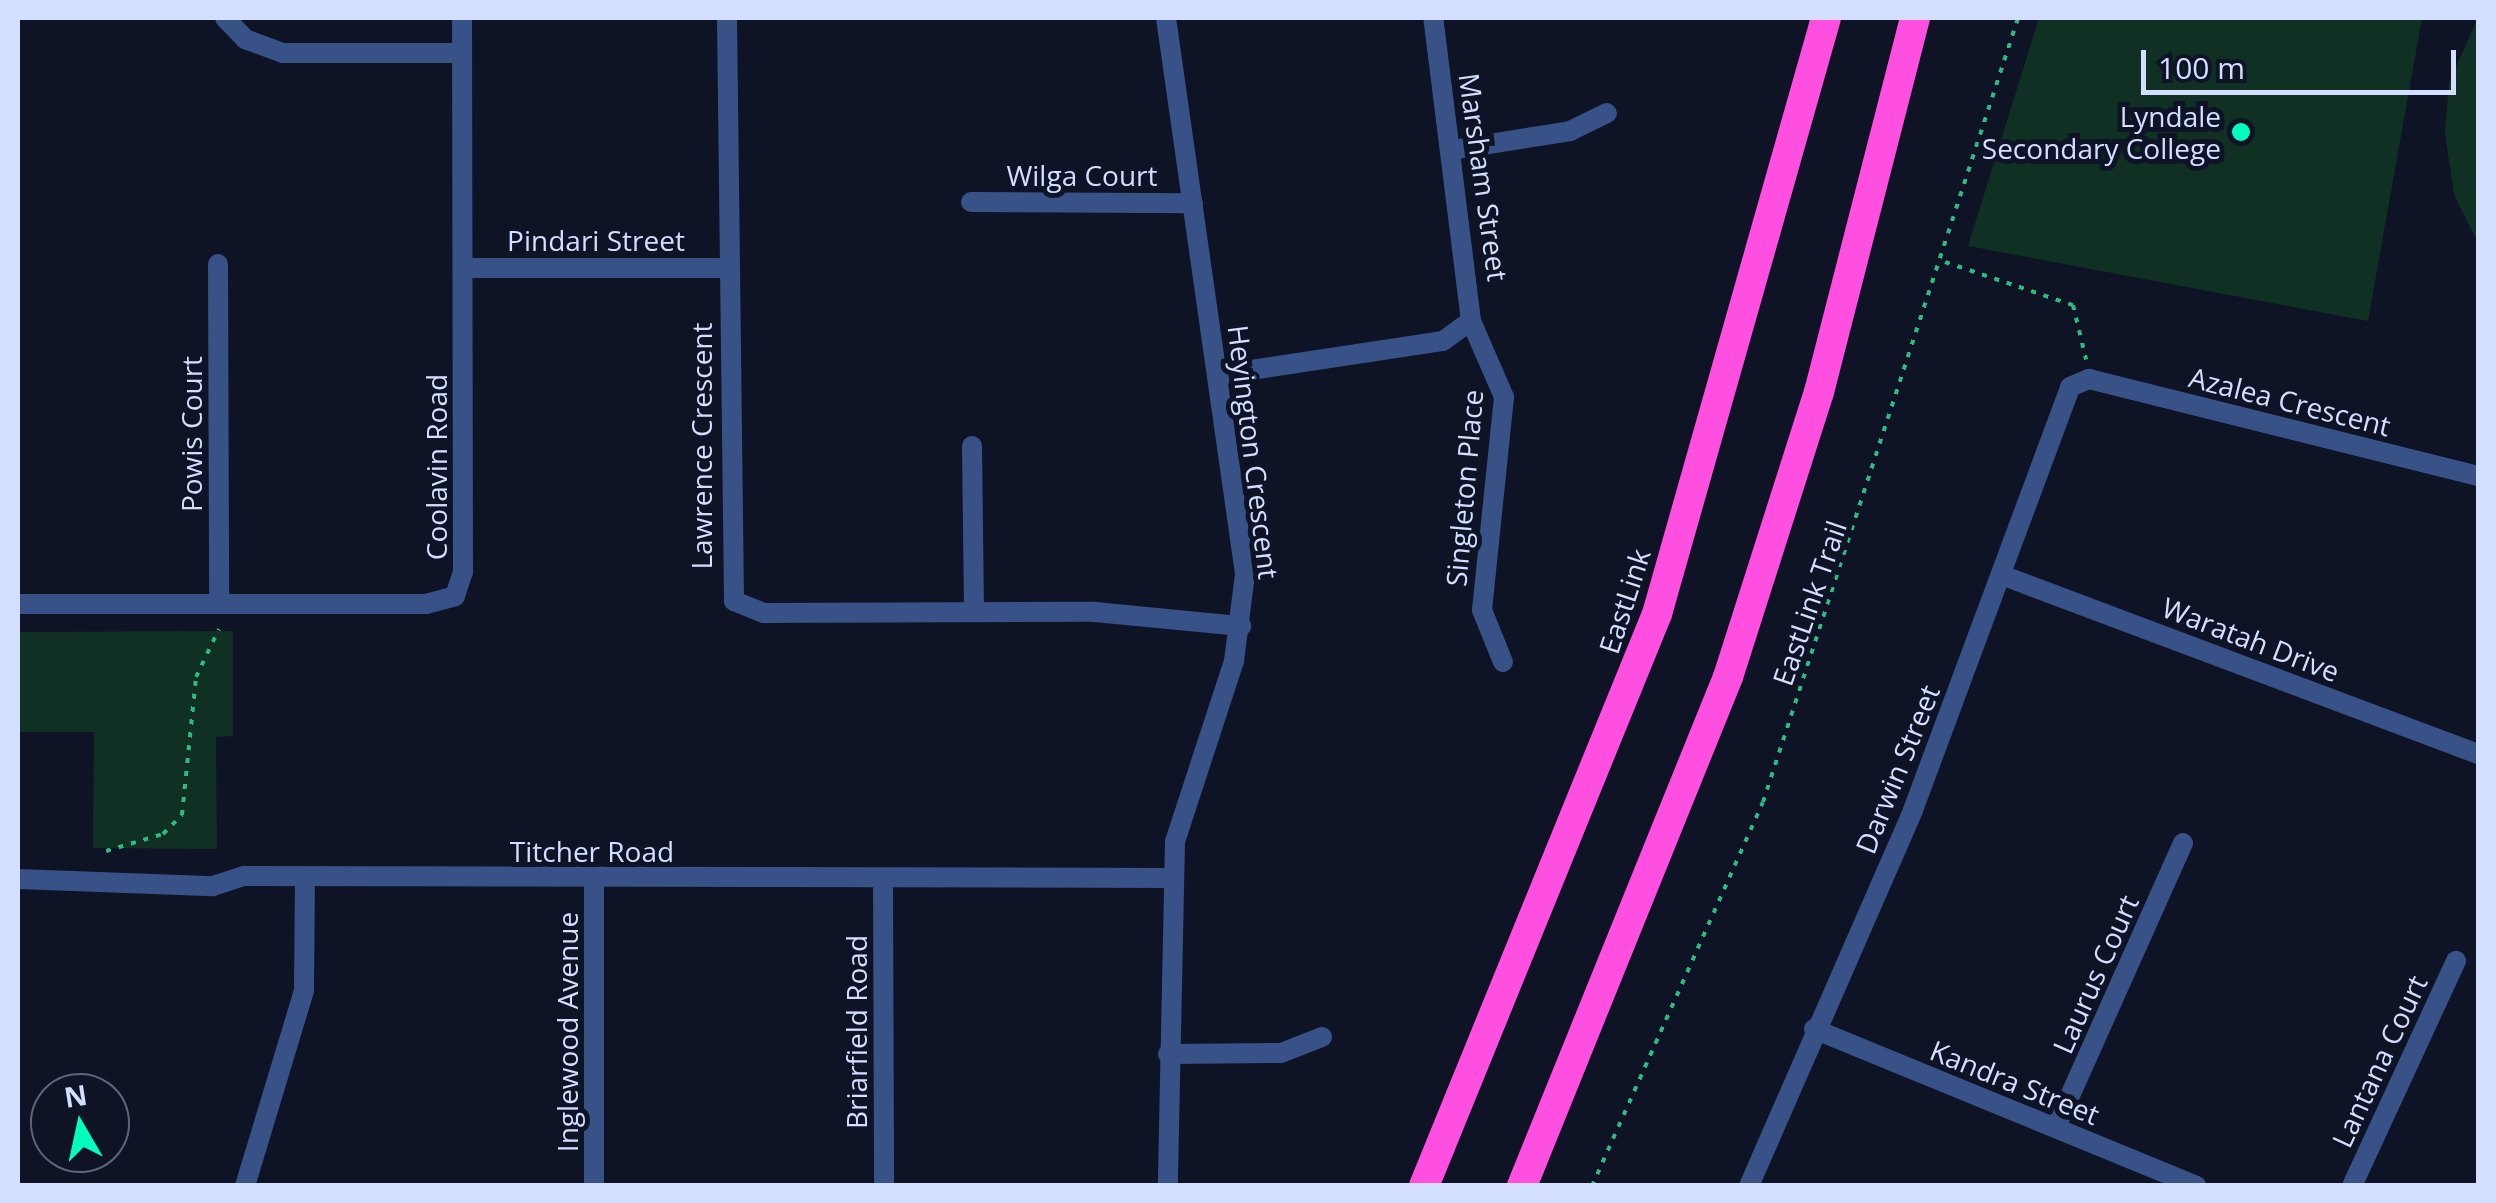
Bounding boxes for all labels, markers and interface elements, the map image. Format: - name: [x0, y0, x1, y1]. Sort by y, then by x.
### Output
- scale bar: [2146, 30, 2461, 92]
- text: 100 m: [2158, 47, 2245, 88]
- street label: Marsham Street: [1453, 71, 1515, 283]
- place label: Lyndale Secondary College: [1982, 99, 2221, 165]
- marker: Lyndale Secondary College: [2230, 121, 2252, 143]
- street label: Wilga Court: [1006, 158, 1158, 192]
- street label: Pindari Street: [507, 223, 685, 257]
- street label: Lawrence Crescent: [684, 322, 718, 570]
- street label: Heyington Crescent: [1222, 323, 1286, 581]
- street label: Powis Court: [174, 356, 208, 512]
- street label: Azalea Crescent: [2186, 360, 2394, 442]
- street label: Coolavin Road: [419, 374, 453, 560]
- street label: Singleton Place: [1439, 388, 1489, 588]
- street label: EastLink Trail: [1765, 516, 1853, 690]
- street label: EastLink: [1591, 544, 1657, 658]
- street label: Waratah Drive: [2158, 590, 2344, 688]
- street label: Darwin Street: [1848, 680, 1946, 858]
- street label: Titcher Road: [510, 834, 674, 868]
- street label: Laurus Court: [2045, 890, 2145, 1058]
- street label: Inglewood Avenue: [550, 912, 584, 1152]
- street label: Briarfield Road: [839, 935, 873, 1129]
- street label: Lantana Court: [2324, 970, 2434, 1152]
- street label: Kandra Street: [1925, 1033, 2105, 1131]
- north arrow: [30, 1073, 130, 1173]
- text: N: [61, 1075, 90, 1116]

